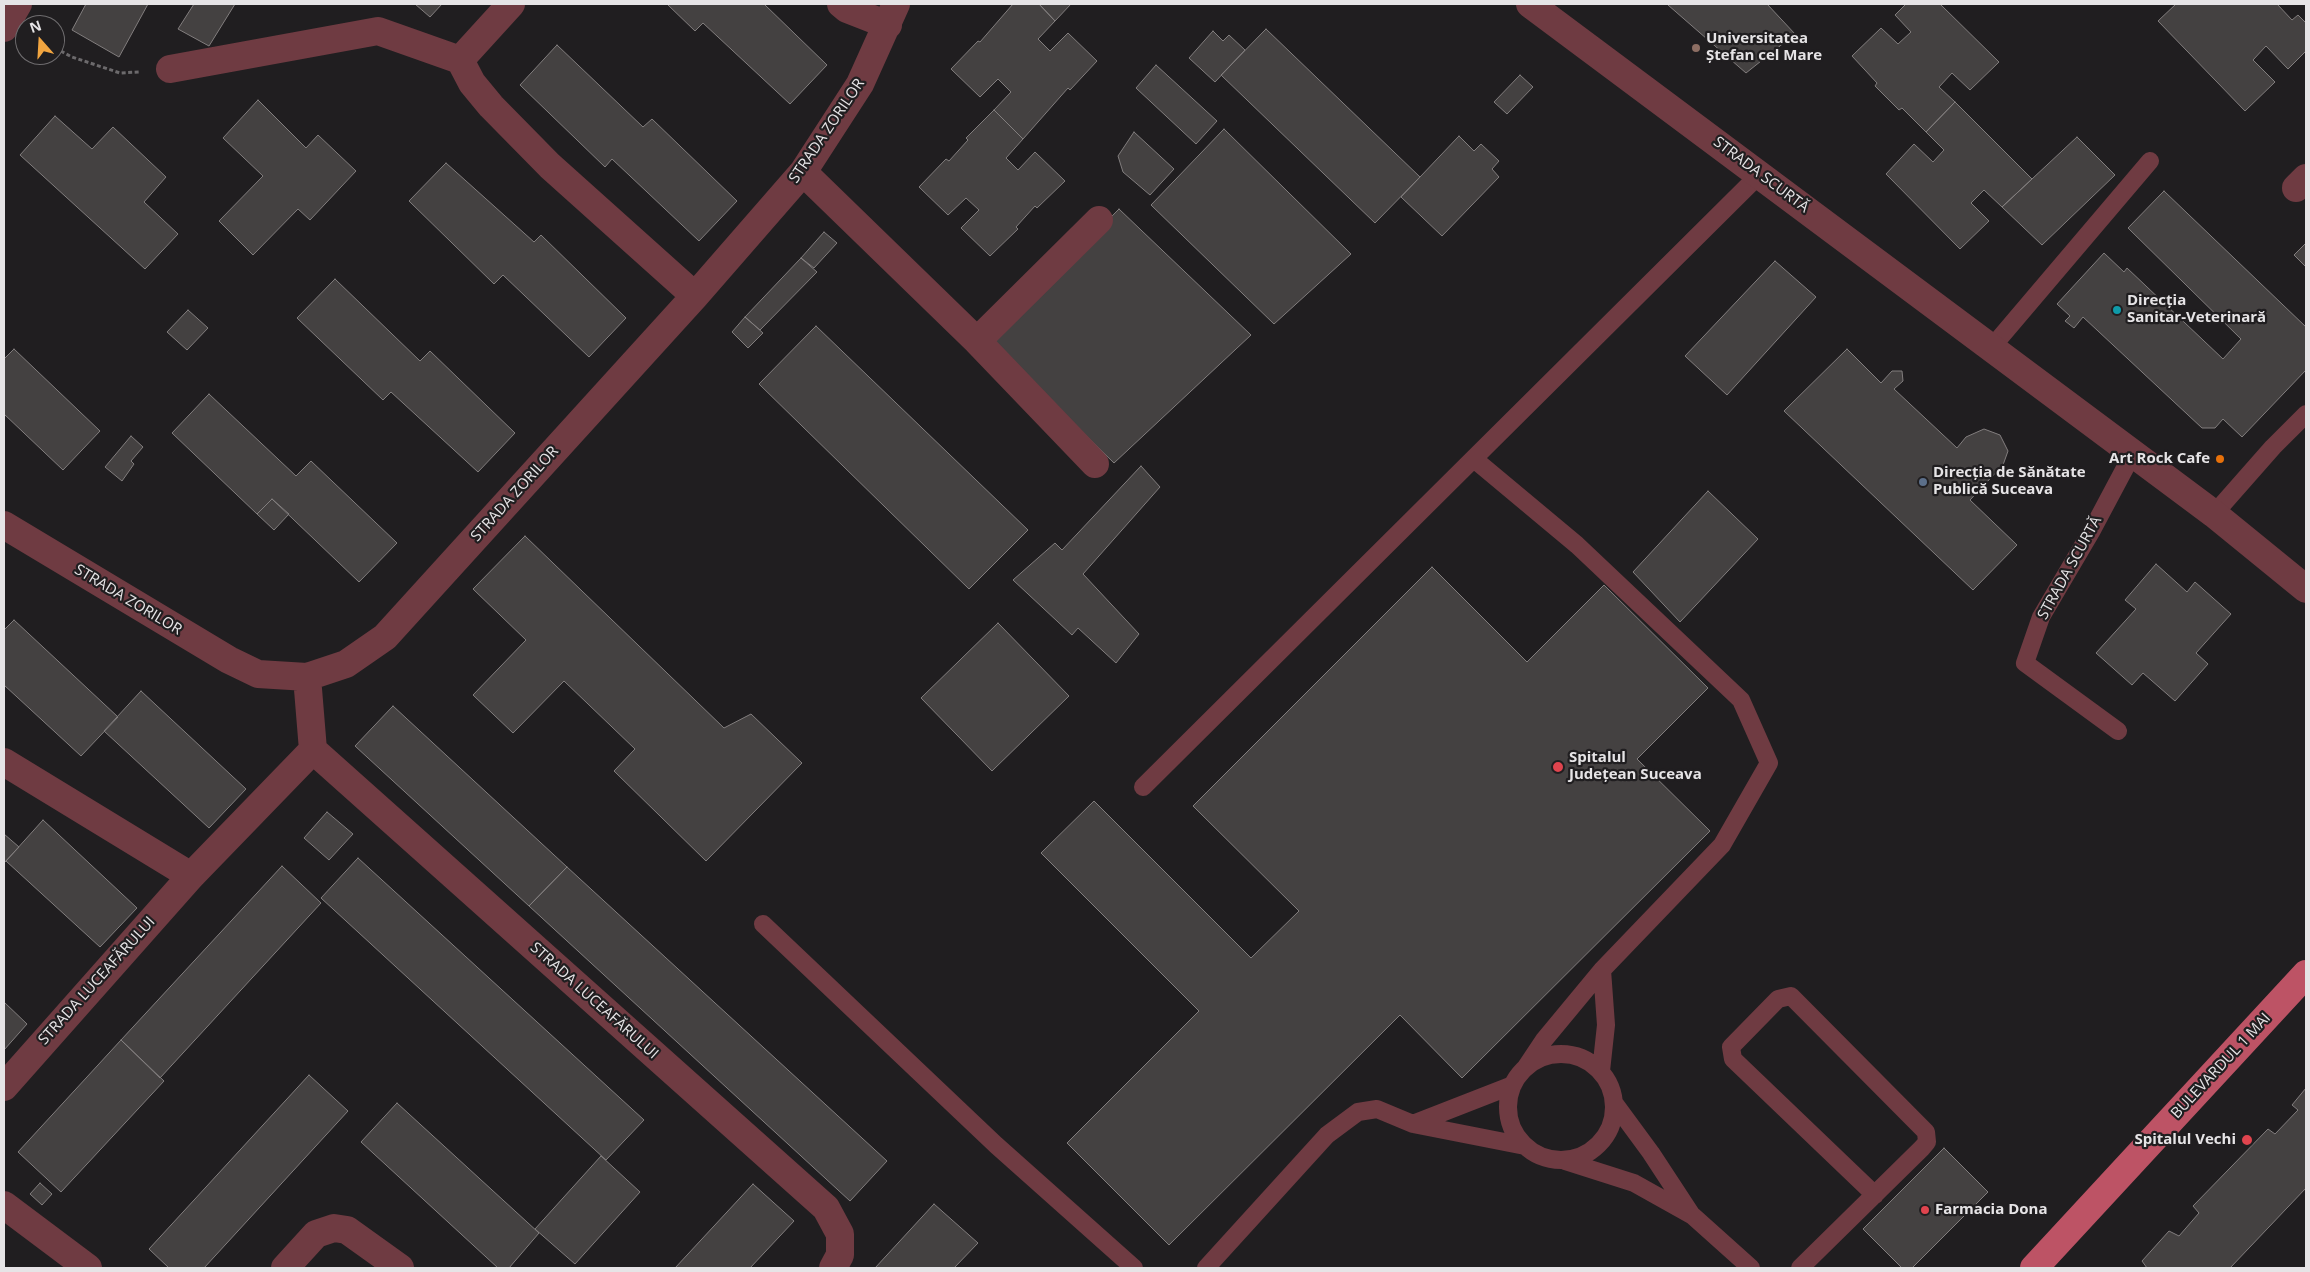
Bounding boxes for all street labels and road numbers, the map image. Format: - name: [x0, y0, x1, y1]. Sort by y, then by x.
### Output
- street label: STRADA ZORILOR: [785, 75, 869, 187]
- street label: STRADA SCURTĂ: [1710, 133, 1812, 217]
- street label: STRADA ZORILOR: [468, 443, 562, 545]
- street label: STRADA SCURTĂ: [2034, 513, 2106, 623]
- street label: STRADA ZORILOR: [71, 561, 185, 639]
- street label: STRADA LUCEAFĂRULUI: [35, 913, 159, 1049]
- street label: STRADA LUCEAFĂRULUI: [526, 939, 662, 1063]
- street label: BULEVARDUL 1 MAI: [2167, 1010, 2275, 1122]

